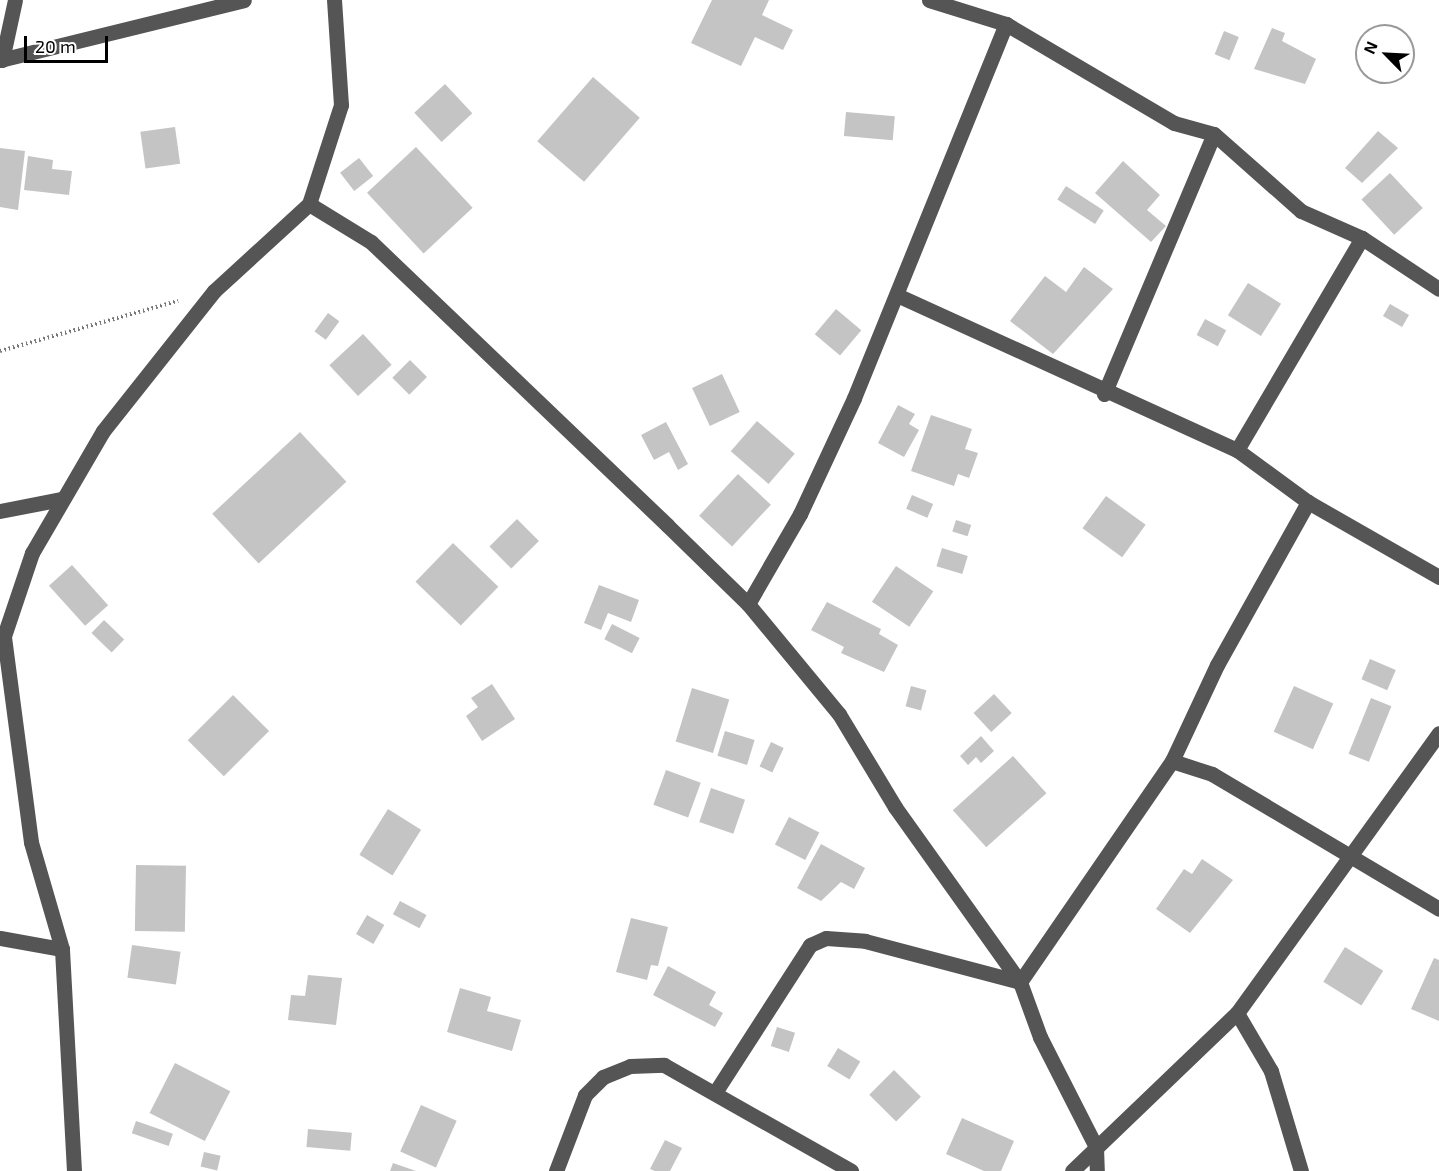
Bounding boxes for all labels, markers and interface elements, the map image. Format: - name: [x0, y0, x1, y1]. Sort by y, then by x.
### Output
- scale bar: [27, 24, 111, 62]
- north arrow: [1355, 24, 1415, 84]
- text: 20 m: [35, 35, 76, 57]
- text: N: [1359, 38, 1381, 56]

